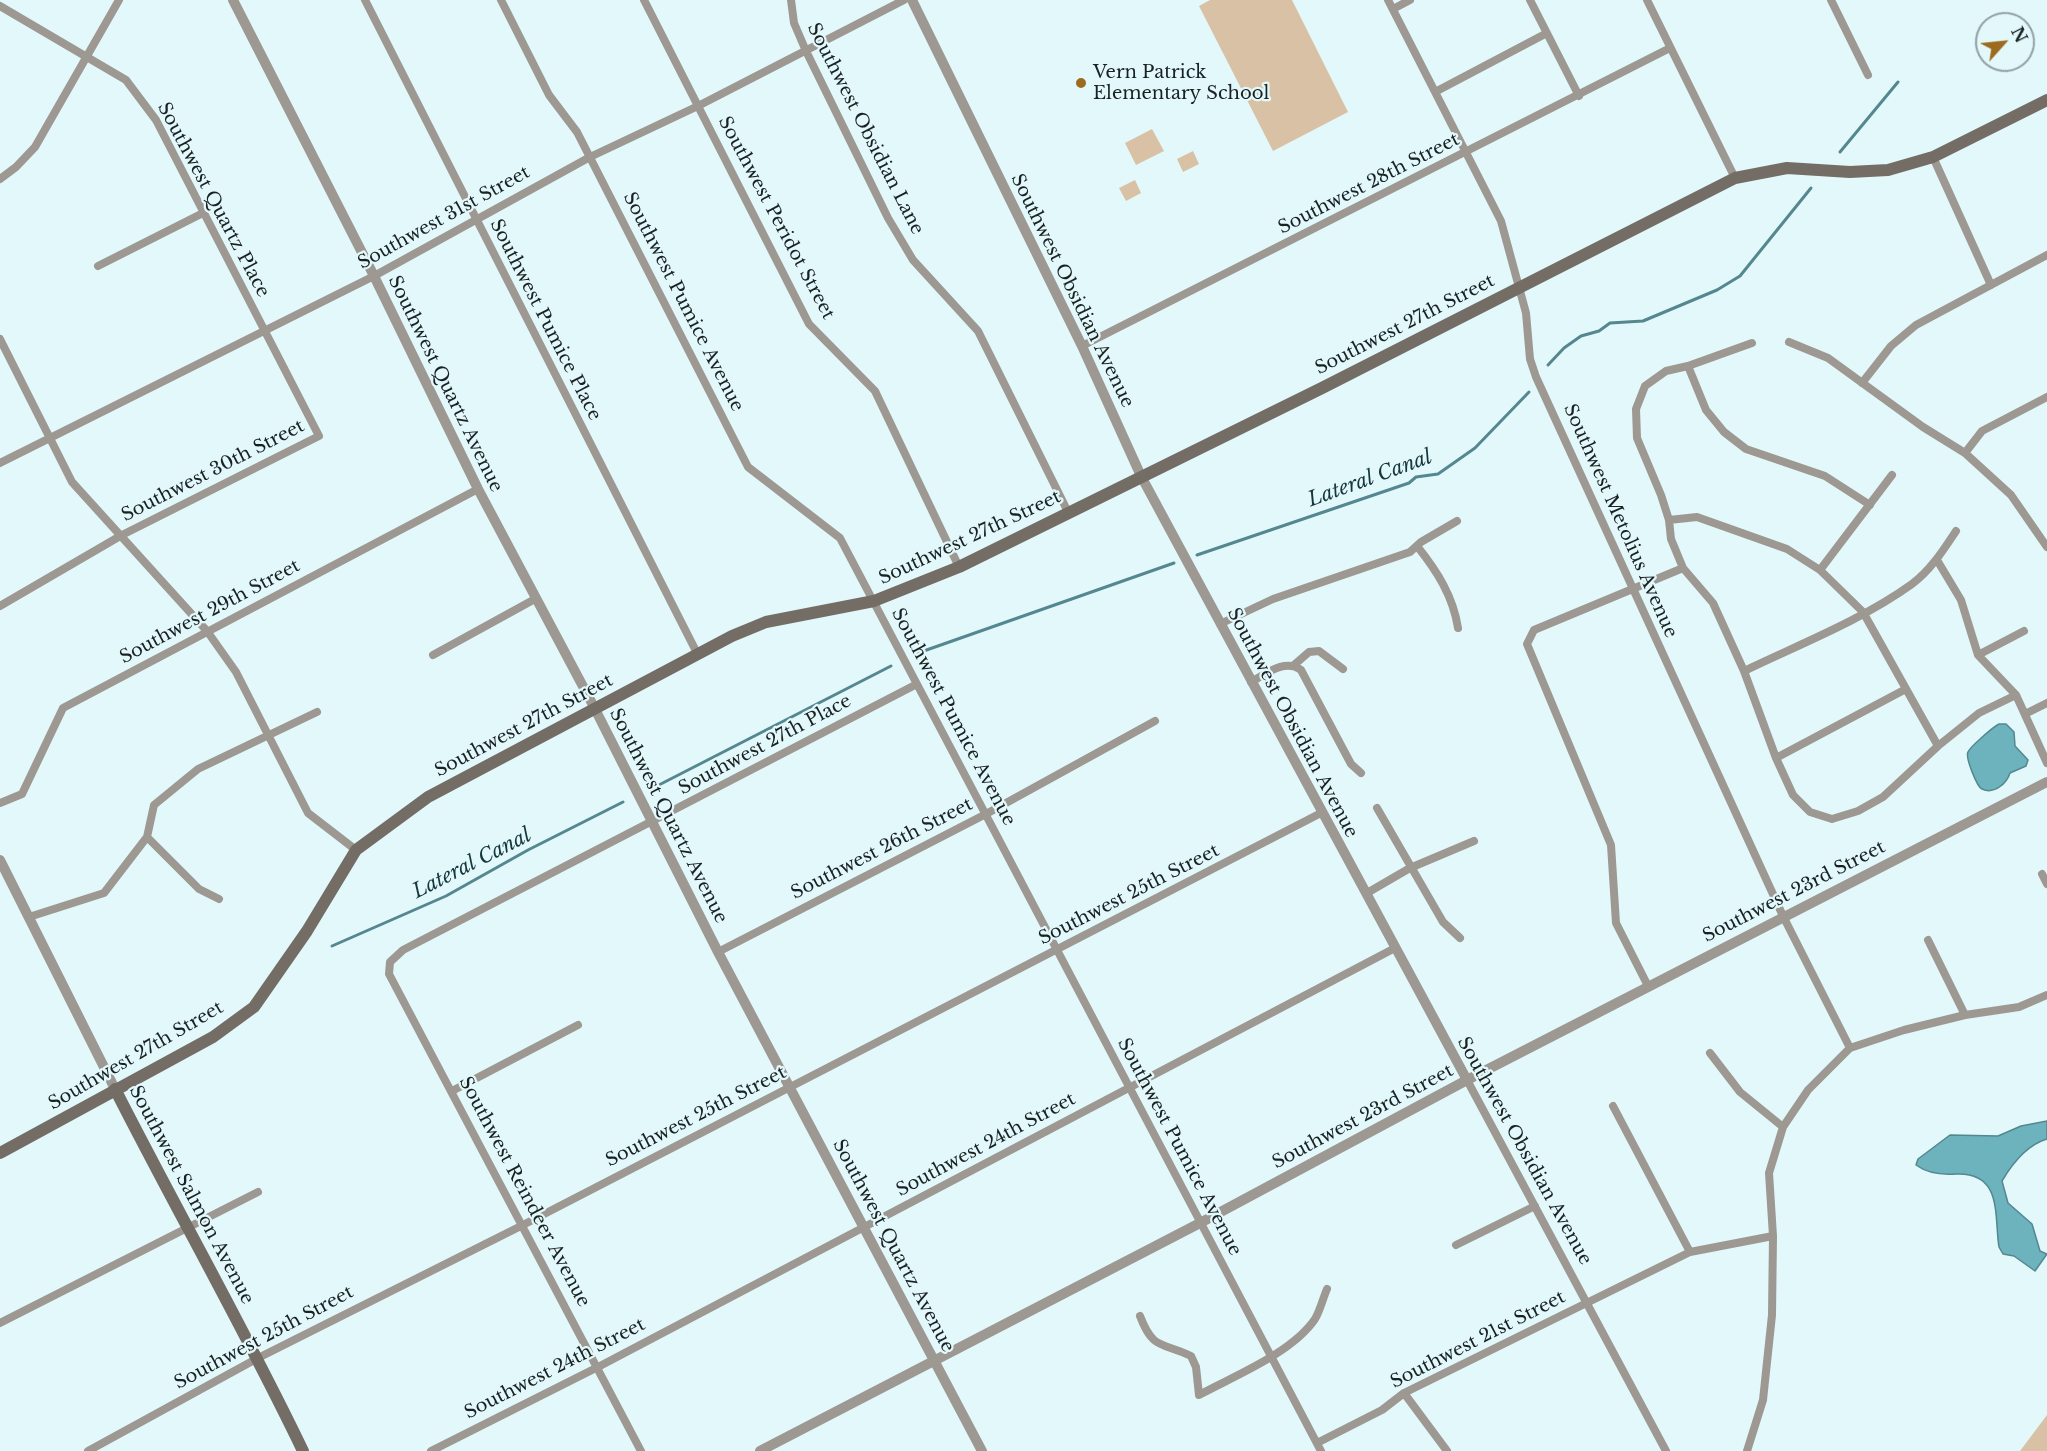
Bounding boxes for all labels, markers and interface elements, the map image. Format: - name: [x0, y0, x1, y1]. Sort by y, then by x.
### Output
- north arrow: [1975, 12, 2035, 72]
- street label: Southwest Obsidian Lane: [802, 20, 928, 238]
- text: N: [2007, 23, 2032, 46]
- place label: Vern Patrick Elementary School: [1093, 62, 1269, 104]
- marker: Vern Patrick Elementary School: [1074, 76, 1088, 90]
- street label: Southwest Quartz Place: [152, 99, 274, 301]
- street label: Southwest Peridot Street: [713, 113, 839, 323]
- street label: Southwest 28th Street: [1275, 129, 1463, 239]
- street label: Southwest 31st Street: [354, 162, 534, 274]
- street label: Southwest Obsidian Avenue: [1006, 171, 1138, 411]
- street label: Southwest Pumice Avenue: [618, 189, 748, 415]
- street label: Southwest Pumice Place: [485, 216, 605, 424]
- street label: Southwest 27th Street: [1312, 270, 1498, 380]
- street label: Southwest Quartz Avenue: [383, 272, 507, 496]
- street label: Southwest Metolius Avenue: [1559, 401, 1681, 641]
- street label: Southwest 30th Street: [118, 415, 308, 527]
- water label: Lateral Canal: [1305, 445, 1435, 513]
- street label: Southwest 27th Street: [876, 486, 1064, 590]
- street label: Southwest 29th Street: [116, 555, 304, 669]
- street label: Southwest Obsidian Avenue: [1222, 604, 1362, 842]
- street label: Southwest Pumice Avenue: [886, 605, 1020, 829]
- street label: Southwest 27th Street: [431, 670, 617, 782]
- street label: Southwest 27th Place: [675, 690, 855, 800]
- street label: Southwest Quartz Avenue: [604, 705, 732, 927]
- street label: Southwest 26th Street: [788, 794, 976, 904]
- water label: Lateral Canal: [409, 824, 535, 904]
- street label: Southwest 23rd Street: [1699, 837, 1889, 947]
- street label: Southwest 25th Street: [1035, 840, 1223, 950]
- street label: Southwest 27th Street: [45, 997, 227, 1115]
- street label: Southwest Obsidian Avenue: [1452, 1033, 1596, 1269]
- street label: Southwest Pumice Avenue: [1112, 1035, 1246, 1259]
- street label: Southwest 23rd Street: [1269, 1060, 1457, 1174]
- street label: Southwest 25th Street: [602, 1062, 790, 1172]
- street label: Southwest Reindeer Avenue: [454, 1073, 594, 1311]
- street label: Southwest Salmon Avenue: [124, 1082, 258, 1308]
- street label: Southwest 24th Street: [893, 1089, 1079, 1201]
- street label: Southwest Quartz Avenue: [828, 1136, 958, 1356]
- street label: Southwest 25th Street: [171, 1282, 357, 1394]
- street label: Southwest 21st Street: [1387, 1287, 1569, 1393]
- street label: Southwest 24th Street: [461, 1314, 649, 1424]

